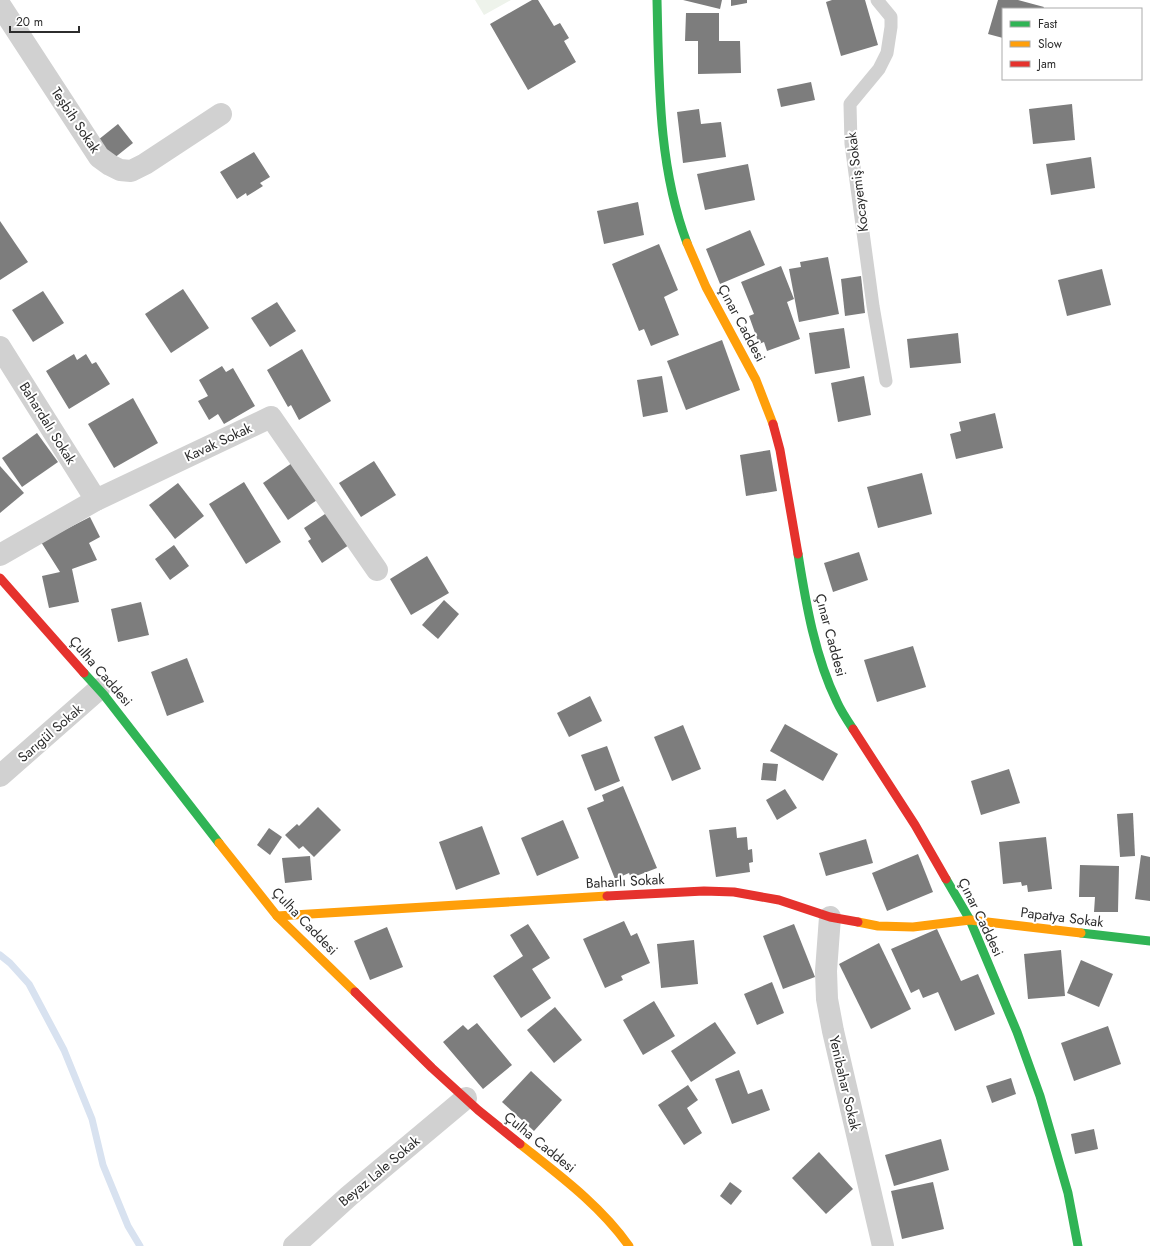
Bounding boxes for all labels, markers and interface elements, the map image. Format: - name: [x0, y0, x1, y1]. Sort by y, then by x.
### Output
- scale bar: [10, 8, 79, 34]
- legend: [1002, 8, 1142, 80]
- text: 20 m: [16, 13, 43, 31]
- text: Fast: [1038, 15, 1057, 33]
- text: Slow: [1038, 35, 1063, 53]
- text: Jam: [1036, 55, 1056, 73]
- street label: Teşbih Sokak: [47, 83, 106, 158]
- street label: Kocayemiş Sokak: [841, 130, 873, 233]
- street label: Çınar Caddesi: [713, 281, 771, 365]
- street label: Bahardalı Sokak: [15, 378, 82, 469]
- street label: Kavak Sokak: [181, 417, 256, 466]
- street label: Çınar Caddesi: [810, 591, 852, 679]
- street label: Çulha Caddesi: [65, 632, 137, 710]
- street label: Sarıgül Sokak: [13, 699, 87, 767]
- street label: Baharlı Sokak: [585, 869, 666, 893]
- street label: Çınar Caddesi: [953, 874, 1009, 960]
- street label: Çulha Caddesi: [268, 883, 342, 959]
- street label: Papatya Sokak: [1019, 902, 1105, 932]
- street label: Yenibahar Sokak: [824, 1034, 866, 1133]
- street label: Çulha Caddesi: [500, 1107, 580, 1177]
- street label: Beyaz Lale Sokak: [334, 1131, 425, 1211]

